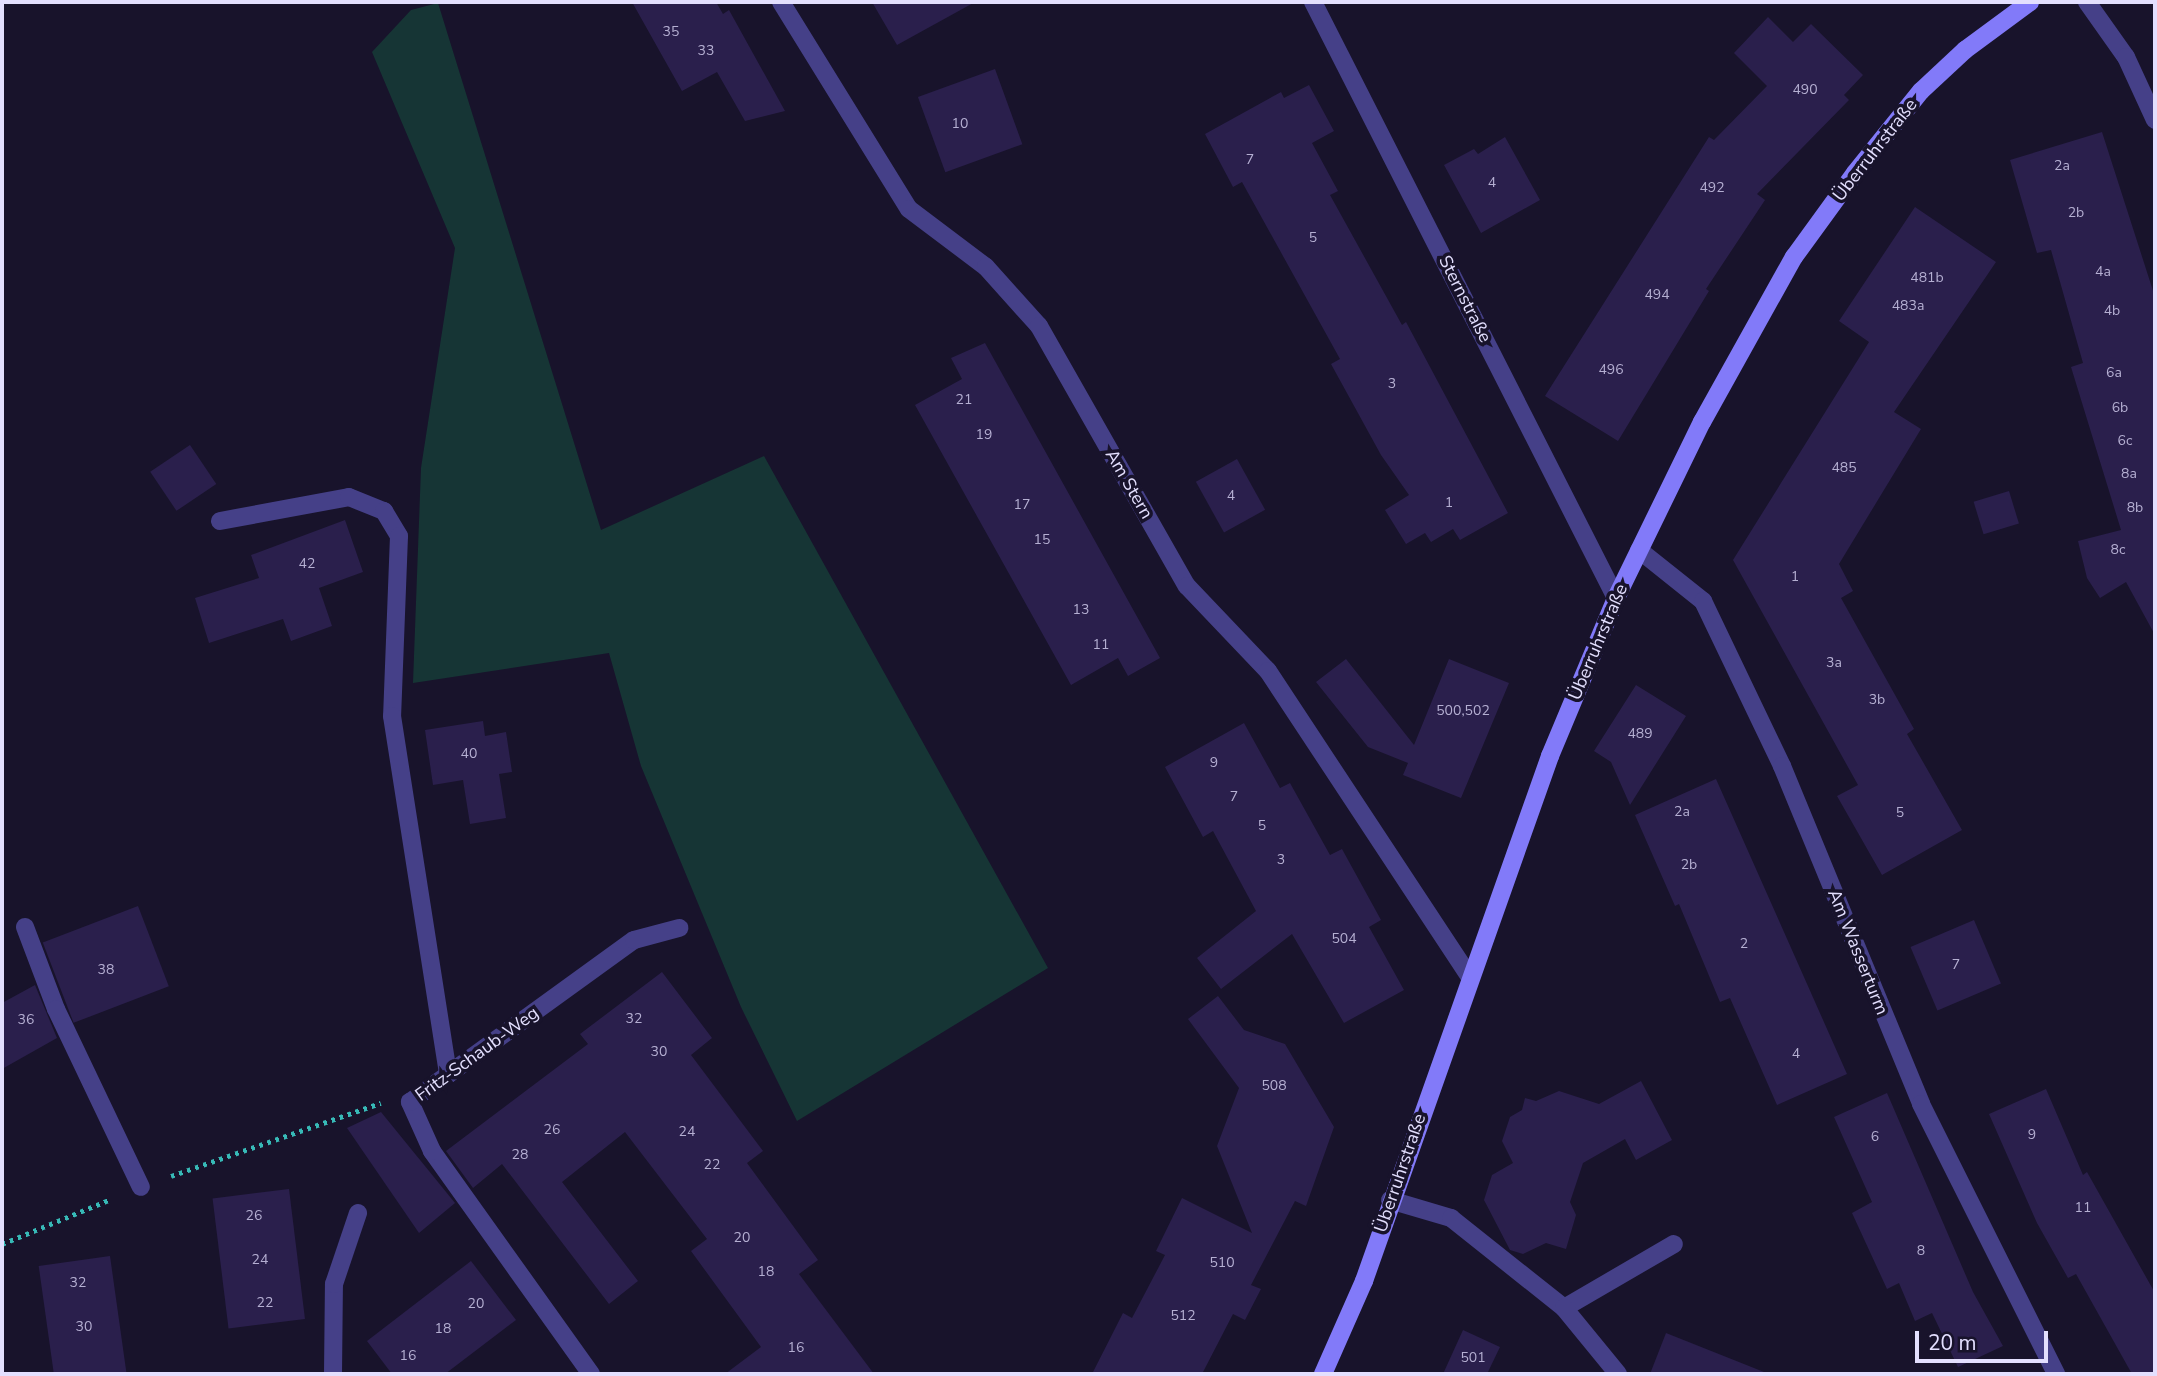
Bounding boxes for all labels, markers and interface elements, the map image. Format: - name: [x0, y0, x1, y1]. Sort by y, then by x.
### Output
- house number: 35: [663, 24, 679, 40]
- house number: 33: [698, 43, 714, 59]
- house number: 490: [1792, 82, 1818, 98]
- street label: Überruhrstraße: [1828, 94, 1922, 206]
- house number: 10: [952, 116, 968, 132]
- house number: 7: [1246, 152, 1254, 168]
- house number: 2a: [2054, 158, 2070, 174]
- house number: 4: [1488, 175, 1496, 191]
- house number: 492: [1699, 180, 1725, 196]
- house number: 2b: [2068, 205, 2084, 221]
- house number: 5: [1309, 230, 1317, 246]
- street label: Sternstraße: [1434, 252, 1496, 346]
- house number: 4a: [2095, 264, 2111, 280]
- house number: 481b: [1910, 270, 1944, 286]
- house number: 494: [1644, 287, 1670, 303]
- house number: 483a: [1892, 298, 1924, 314]
- house number: 4b: [2104, 303, 2120, 319]
- house number: 496: [1598, 362, 1624, 378]
- house number: 6a: [2106, 365, 2122, 381]
- house number: 3: [1388, 376, 1396, 392]
- house number: 21: [956, 392, 972, 408]
- house number: 6b: [2112, 400, 2128, 416]
- house number: 19: [976, 427, 992, 443]
- house number: 6c: [2118, 433, 2132, 449]
- street label: Am Stern: [1100, 445, 1158, 523]
- house number: 485: [1831, 460, 1857, 476]
- house number: 8a: [2121, 466, 2137, 482]
- house number: 4: [1227, 488, 1235, 504]
- house number: 1: [1445, 495, 1453, 511]
- house number: 17: [1014, 497, 1030, 513]
- house number: 8b: [2127, 500, 2143, 516]
- house number: 15: [1034, 532, 1050, 548]
- house number: 8c: [2111, 542, 2125, 558]
- house number: 42: [299, 556, 315, 572]
- house number: 1: [1791, 569, 1799, 585]
- street label: Überruhrstraße: [1564, 581, 1632, 703]
- house number: 13: [1073, 602, 1089, 618]
- house number: 11: [1093, 637, 1109, 653]
- house number: 3a: [1826, 655, 1842, 671]
- house number: 3b: [1869, 692, 1885, 708]
- house number: 500,502: [1436, 703, 1490, 719]
- house number: 489: [1627, 726, 1653, 742]
- house number: 40: [461, 746, 477, 762]
- house number: 9: [1210, 755, 1218, 771]
- house number: 7: [1230, 789, 1238, 805]
- house number: 2a: [1674, 804, 1690, 820]
- house number: 5: [1896, 805, 1904, 821]
- house number: 5: [1258, 818, 1266, 834]
- house number: 3: [1277, 852, 1285, 868]
- house number: 2b: [1681, 857, 1697, 873]
- street label: Am Wasserturm: [1823, 886, 1893, 1018]
- house number: 504: [1331, 931, 1357, 947]
- house number: 2: [1740, 936, 1748, 952]
- house number: 7: [1952, 957, 1960, 973]
- house number: 38: [98, 962, 114, 978]
- street label: Fritz-Schaub-Weg: [411, 1002, 543, 1106]
- house number: 32: [626, 1011, 642, 1027]
- house number: 36: [18, 1012, 34, 1028]
- house number: 30: [651, 1044, 667, 1060]
- house number: 4: [1792, 1046, 1800, 1062]
- house number: 508: [1261, 1078, 1287, 1094]
- street label: Überruhrstraße: [1370, 1111, 1430, 1235]
- house number: 26: [544, 1122, 560, 1138]
- house number: 24: [679, 1124, 695, 1140]
- house number: 9: [2028, 1127, 2036, 1143]
- house number: 6: [1871, 1129, 1879, 1145]
- house number: 28: [512, 1147, 528, 1163]
- house number: 22: [704, 1157, 720, 1173]
- house number: 11: [2075, 1200, 2091, 1216]
- house number: 26: [246, 1208, 262, 1224]
- house number: 20: [734, 1230, 750, 1246]
- house number: 8: [1917, 1243, 1925, 1259]
- house number: 24: [252, 1252, 268, 1268]
- house number: 510: [1209, 1255, 1235, 1271]
- house number: 18: [758, 1264, 774, 1280]
- house number: 32: [70, 1275, 86, 1291]
- house number: 22: [257, 1295, 273, 1311]
- house number: 20: [468, 1296, 484, 1312]
- house number: 512: [1170, 1308, 1196, 1324]
- scale bar: [1919, 1316, 2052, 1360]
- house number: 30: [76, 1319, 92, 1335]
- house number: 18: [435, 1321, 451, 1337]
- text: 20 m: [1928, 1329, 1977, 1357]
- house number: 16: [788, 1340, 804, 1356]
- house number: 16: [400, 1348, 416, 1364]
- house number: 501: [1460, 1350, 1486, 1366]

